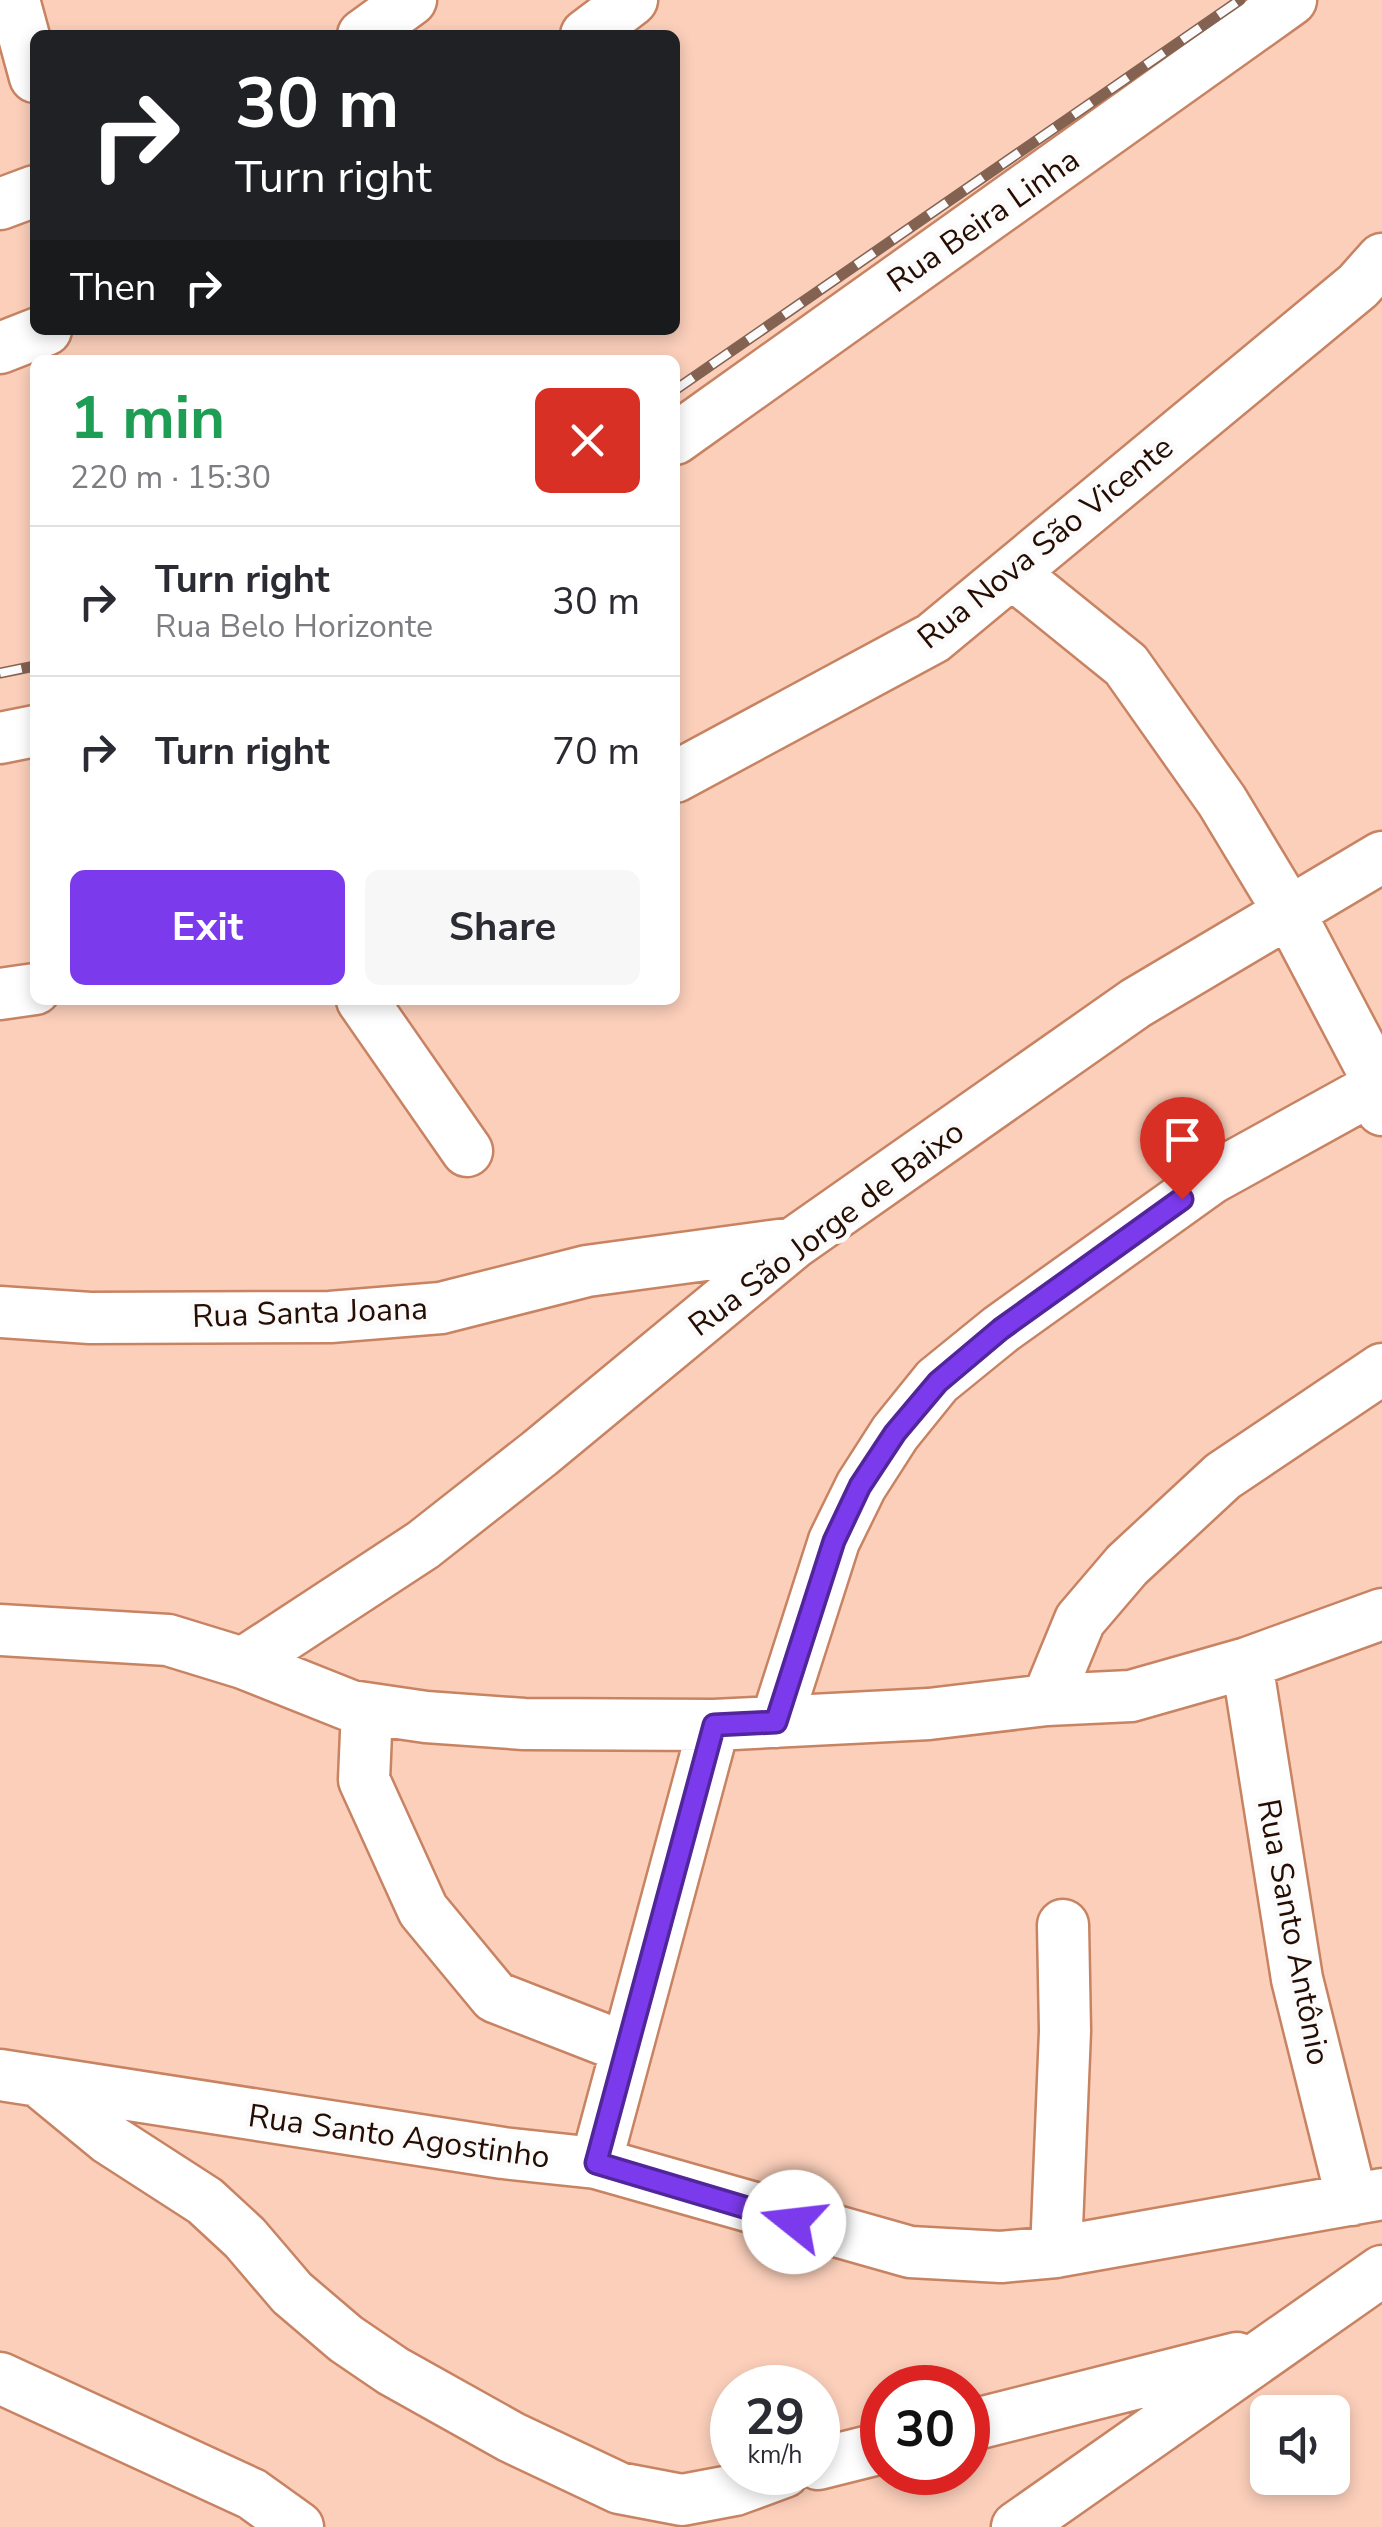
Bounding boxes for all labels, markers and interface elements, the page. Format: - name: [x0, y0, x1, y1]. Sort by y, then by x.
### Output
- text: 30 m: [235, 56, 399, 152]
- icon: right: [70, 70, 200, 200]
- street label: Rua Beira Linha: [879, 138, 1088, 303]
- text: Turn right: [235, 147, 432, 208]
- icon: right: [176, 260, 231, 315]
- text: Then: [70, 262, 156, 313]
- text: 1 min: [70, 377, 225, 459]
- button: close: [535, 388, 640, 493]
- street label: Rua Nova São Vicente: [909, 426, 1182, 659]
- text: 220 m · 15:30: [70, 456, 271, 499]
- text: Turn right: [155, 554, 330, 605]
- icon: right: [70, 574, 125, 629]
- text: 30 m: [552, 576, 640, 627]
- text: Rua Belo Horizonte: [155, 605, 433, 648]
- icon: right: [70, 724, 125, 779]
- text: Turn right: [155, 726, 330, 777]
- text: 70 m: [552, 726, 640, 777]
- button: Exit: [70, 870, 345, 985]
- button: Share: [365, 870, 640, 985]
- pin: [1140, 1097, 1225, 1200]
- street label: Rua São Jorge de Baixo: [680, 1110, 973, 1346]
- icon: arrive: [1155, 1112, 1210, 1167]
- street label: Rua Santa Joana: [191, 1287, 429, 1338]
- street label: Rua Santo Antônio: [1247, 1795, 1340, 2069]
- street label: Rua Santo Agostinho: [245, 2094, 553, 2179]
- position arrow: [742, 2170, 846, 2274]
- speed limit sign: 30: [860, 2365, 990, 2495]
- text: 29: [745, 2383, 805, 2452]
- map controls: [1250, 2395, 1350, 2495]
- button: sound: [1250, 2395, 1350, 2495]
- text: km/h: [747, 2438, 803, 2472]

